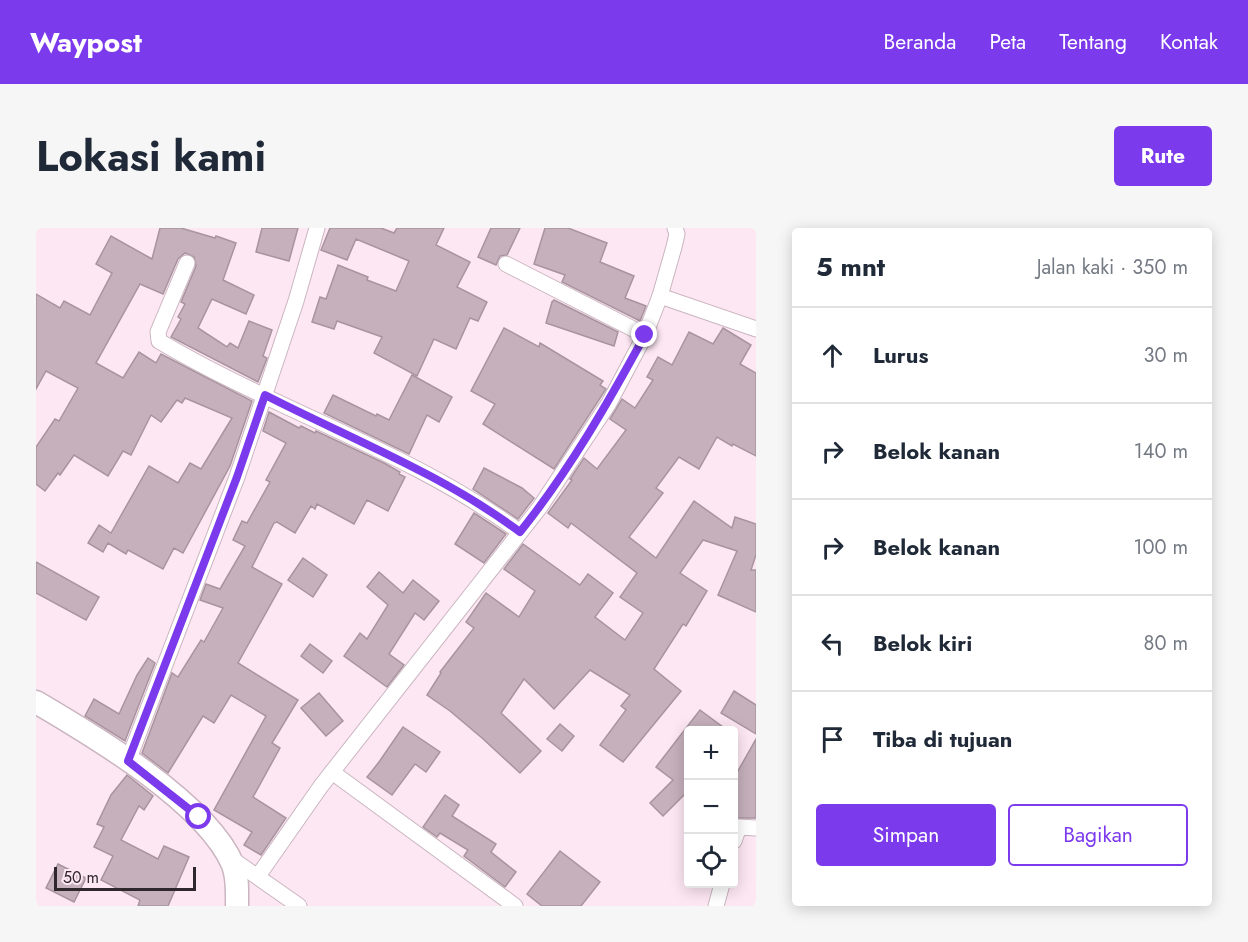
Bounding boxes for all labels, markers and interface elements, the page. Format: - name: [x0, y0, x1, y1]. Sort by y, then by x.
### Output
- text: Waypost: [30, 22, 142, 63]
- text: Beranda: [883, 27, 956, 57]
- text: Peta: [989, 27, 1026, 57]
- text: Tentang: [1059, 27, 1127, 57]
- text: Kontak: [1160, 27, 1218, 57]
- text: Lokasi kami: [36, 126, 266, 187]
- button: Rute: [1114, 126, 1212, 186]
- text: 5 mnt: [816, 248, 885, 286]
- text: Jalan kaki · 350 m: [1037, 253, 1188, 282]
- route end: [631, 321, 657, 347]
- icon: ahead: [816, 339, 849, 372]
- text: Lurus: [873, 339, 929, 371]
- text: 30 m: [1143, 341, 1188, 370]
- icon: right: [816, 435, 849, 468]
- text: Belok kanan: [873, 435, 1000, 467]
- text: 140 m: [1134, 437, 1188, 466]
- icon: right: [816, 531, 849, 564]
- text: Belok kanan: [873, 531, 1000, 563]
- text: 100 m: [1133, 533, 1188, 562]
- icon: left: [816, 627, 849, 660]
- text: Belok kiri: [873, 627, 972, 659]
- text: 80 m: [1143, 629, 1188, 658]
- icon: arrive: [816, 723, 849, 756]
- text: Tiba di tujuan: [873, 723, 1012, 755]
- map controls: [684, 726, 738, 888]
- button: +: [684, 726, 738, 780]
- button: −: [684, 780, 738, 834]
- route start: [185, 803, 211, 829]
- button: Simpan: [816, 804, 996, 866]
- button: Bagikan: [1008, 804, 1188, 866]
- button: locate: [684, 834, 738, 888]
- scale bar: [54, 864, 196, 892]
- text: 50 m: [63, 866, 99, 889]

